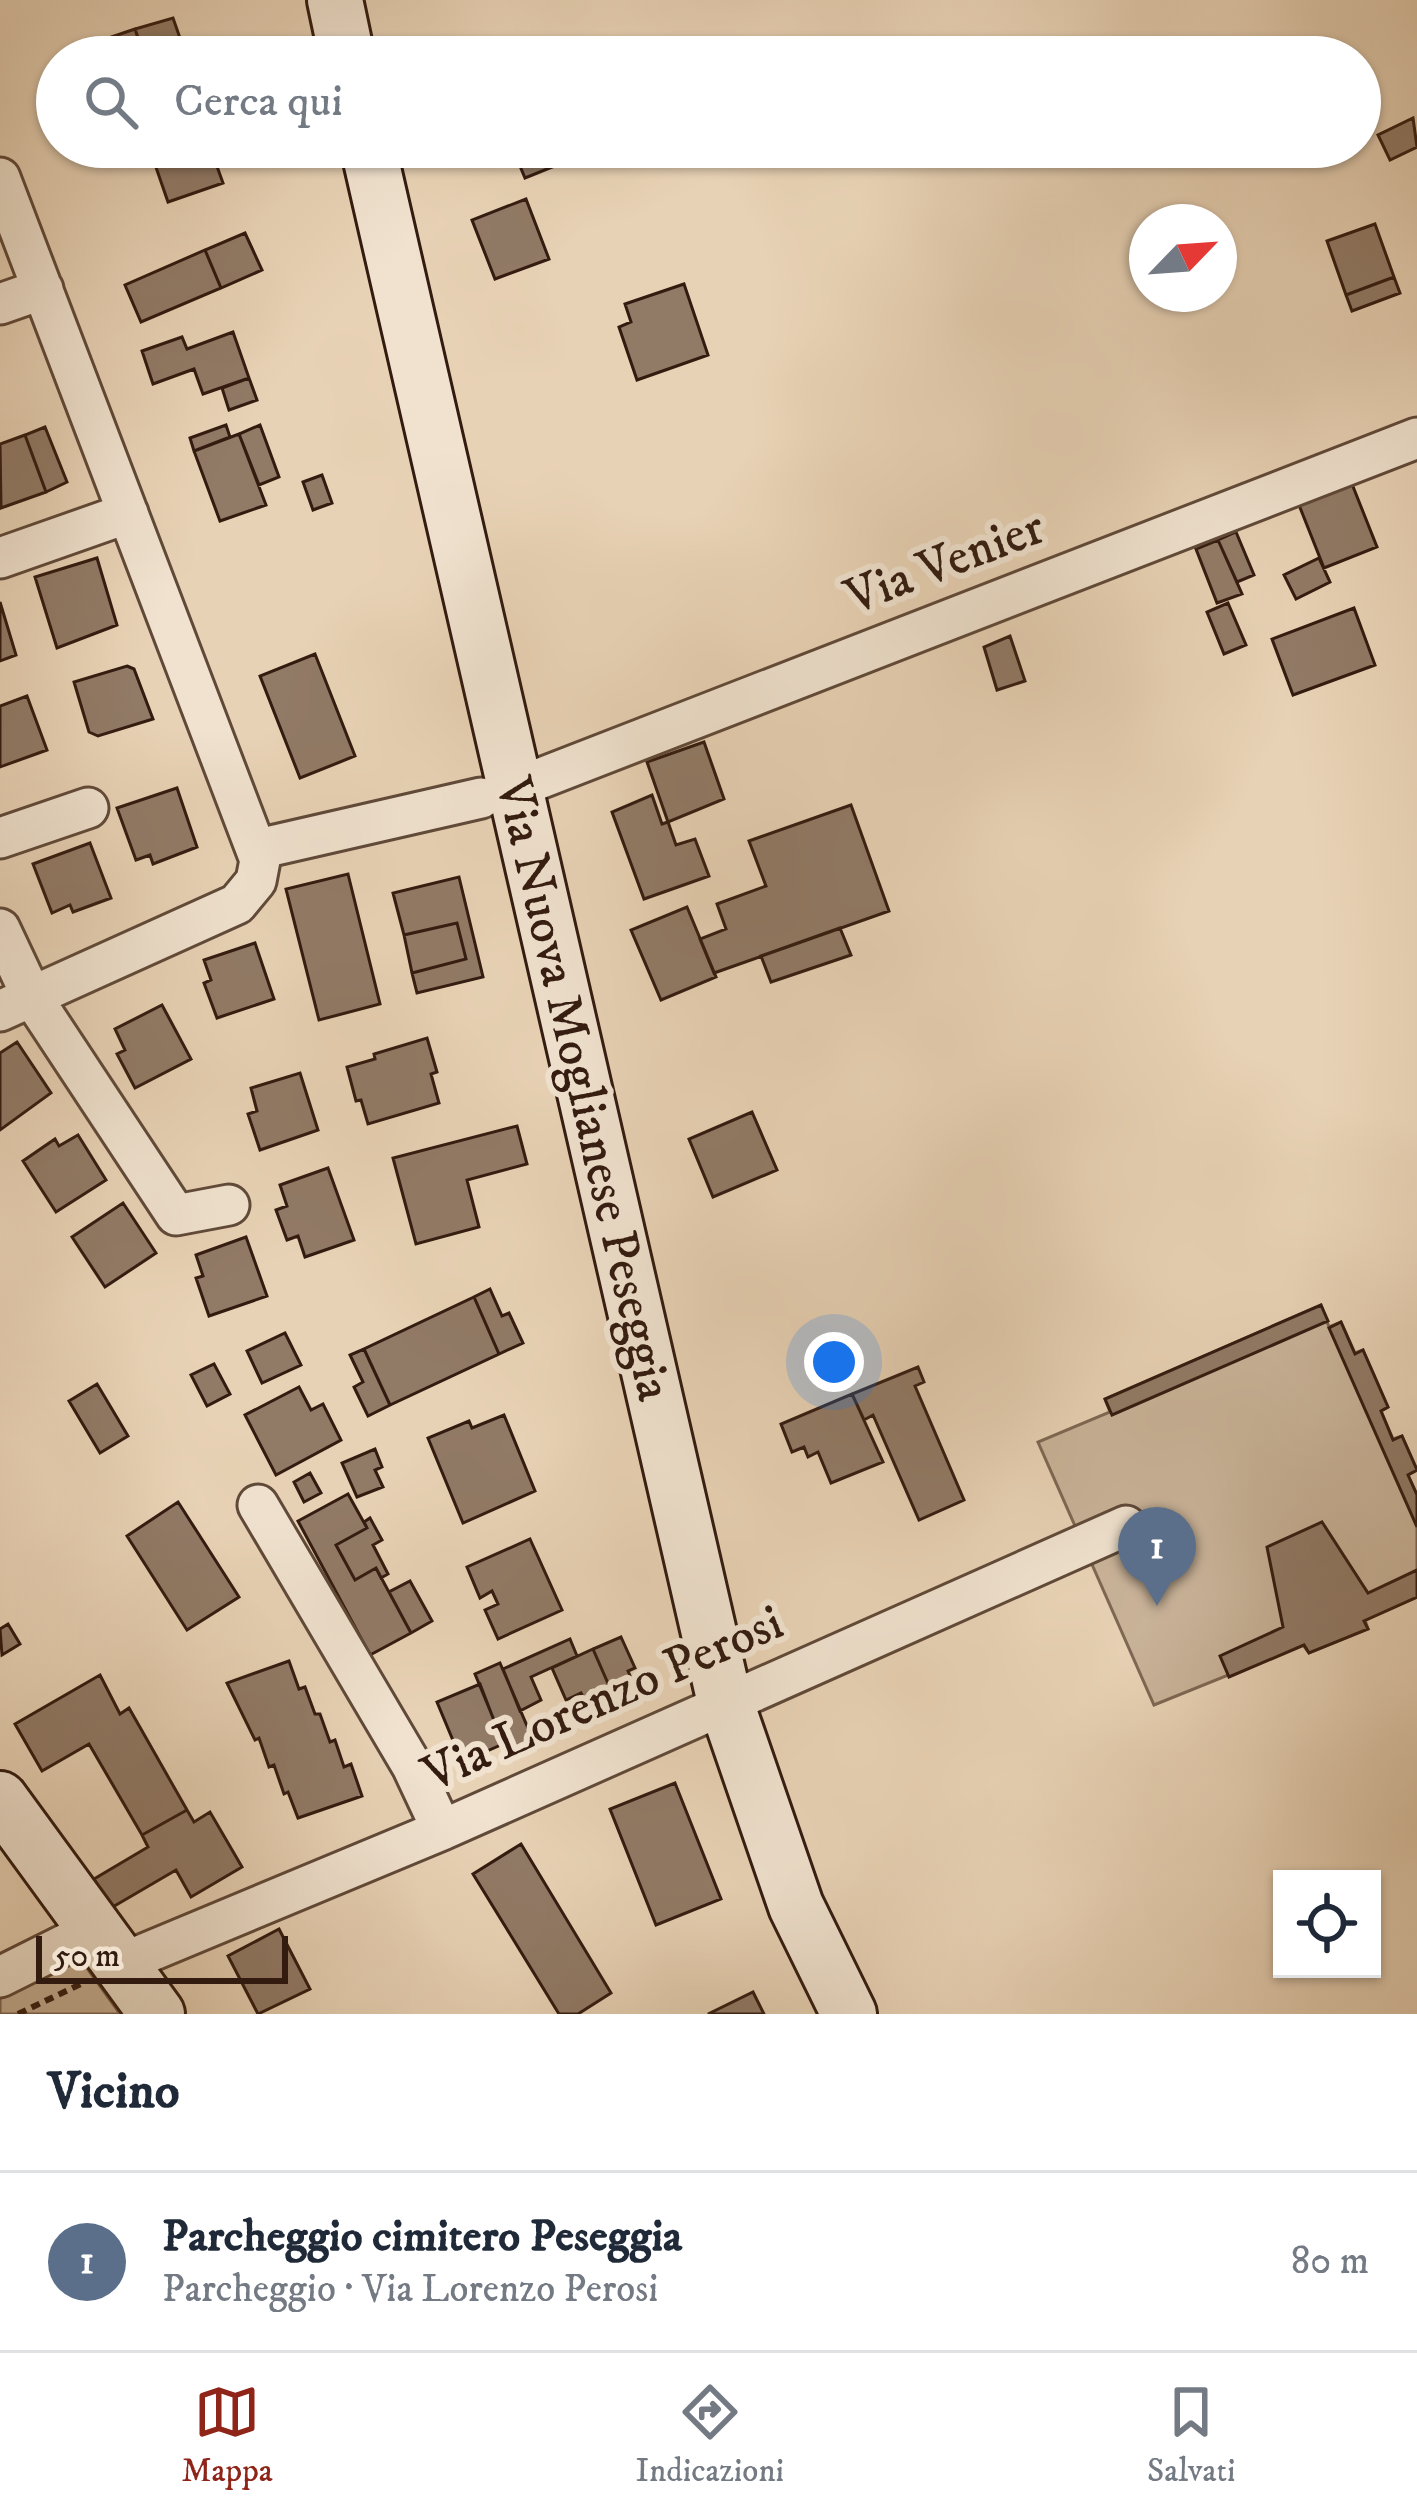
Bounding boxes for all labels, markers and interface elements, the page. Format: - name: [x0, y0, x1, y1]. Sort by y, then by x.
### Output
- search box: [36, 36, 1381, 168]
- icon: search: [78, 69, 144, 135]
- text: Cerca qui: [174, 74, 343, 130]
- north arrow: [1129, 204, 1237, 312]
- street label: Via Venier: [835, 496, 1054, 631]
- street label: Via Nuova Moglianese Peseggia: [480, 770, 686, 1407]
- your location: [804, 1332, 864, 1392]
- pin: 1: [1118, 1507, 1196, 1606]
- street label: Via Lorenzo Perosi: [412, 1591, 793, 1807]
- map controls: [1273, 1870, 1381, 1978]
- button: locate: [1273, 1870, 1381, 1978]
- scale bar: [36, 1930, 288, 1983]
- text: 50 m: [54, 1936, 120, 1977]
- text: Vicino: [48, 2060, 179, 2124]
- text: Parcheggio cimitero Peseggia: [162, 2209, 682, 2265]
- text: 1: [80, 2237, 94, 2286]
- text: 80 m: [1291, 2237, 1369, 2286]
- text: Parcheggio · Via Lorenzo Perosi: [162, 2265, 658, 2314]
- tab: Mappa: [181, 2379, 273, 2492]
- tab: Indicazioni: [636, 2379, 784, 2492]
- tab: Salvati: [1147, 2379, 1236, 2492]

